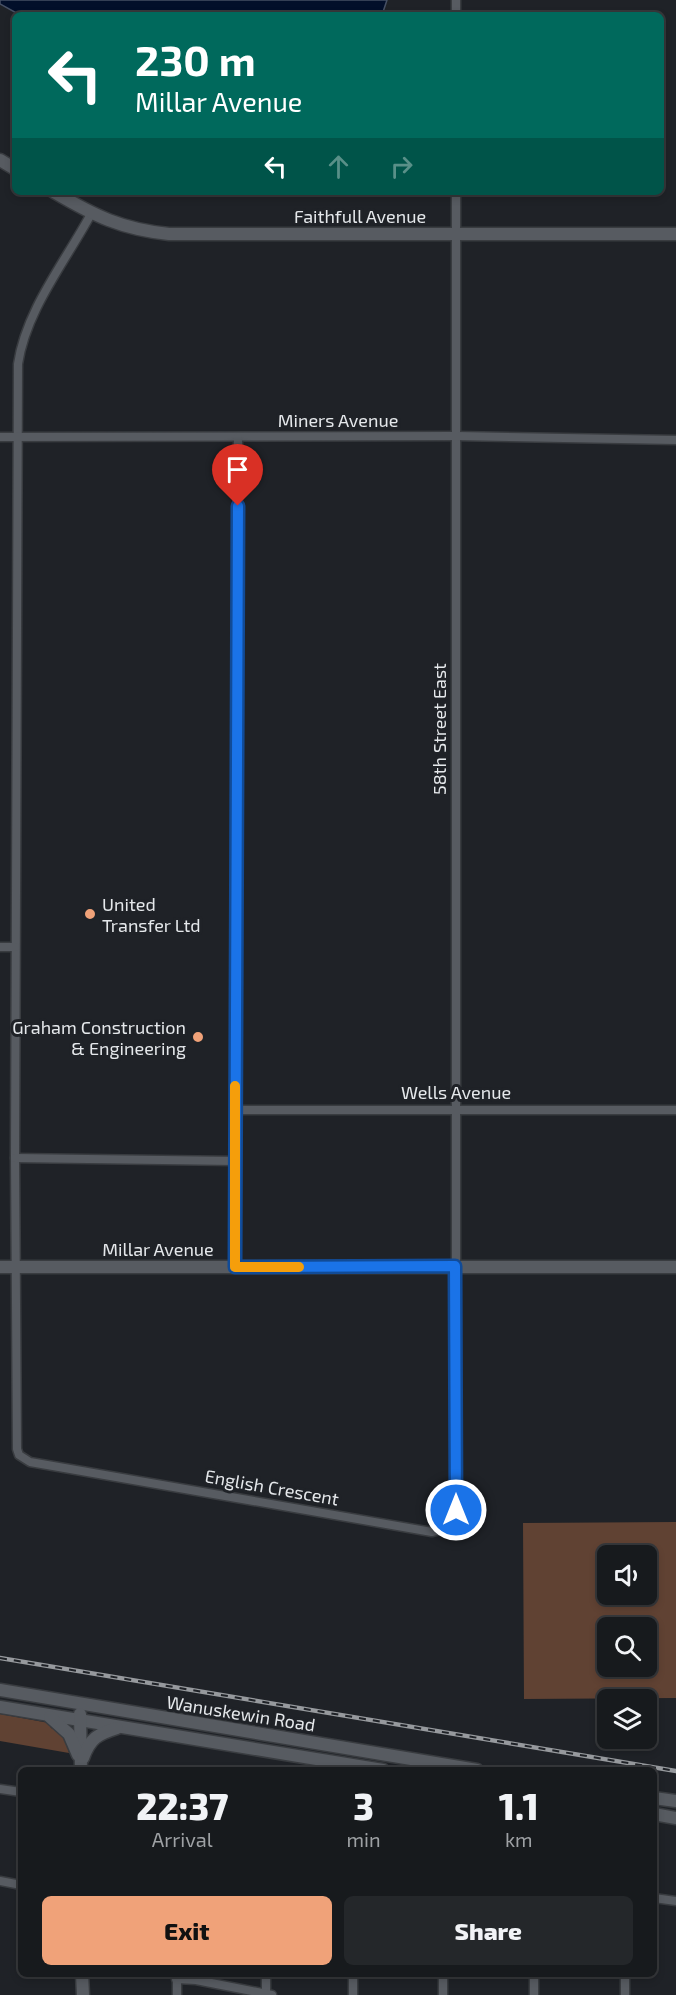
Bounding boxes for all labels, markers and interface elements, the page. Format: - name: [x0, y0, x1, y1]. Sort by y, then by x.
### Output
- text: 230 m: [135, 34, 256, 84]
- icon: left: [36, 36, 114, 114]
- text: Millar Avenue: [135, 85, 302, 117]
- icon: left: [259, 150, 292, 183]
- icon: ahead: [322, 150, 355, 183]
- icon: right: [385, 150, 418, 183]
- street label: Faithfull Avenue: [294, 205, 426, 227]
- street label: Miners Avenue: [278, 409, 398, 431]
- pin: [212, 444, 263, 506]
- icon: arrive: [221, 453, 254, 486]
- street label: 58th Street East: [428, 663, 450, 795]
- place label: United Transfer Ltd: [102, 893, 201, 936]
- marker: United Transfer Ltd: [83, 907, 97, 921]
- place label: Graham Construction & Engineering: [12, 1016, 186, 1059]
- marker: Graham Construction & Engineering: [191, 1030, 205, 1044]
- street label: Wells Avenue: [401, 1081, 511, 1103]
- street label: Millar Avenue: [102, 1238, 214, 1260]
- street label: English Crescent: [203, 1464, 341, 1510]
- position arrow: [424, 1478, 488, 1542]
- map controls: [597, 1545, 657, 1749]
- button: sound: [597, 1545, 657, 1605]
- button: search: [597, 1617, 657, 1677]
- button: layers: [597, 1689, 657, 1749]
- street label: Wanuskewin Road: [165, 1690, 317, 1736]
- text: 22:37: [136, 1784, 228, 1827]
- text: 3: [353, 1784, 374, 1827]
- text: 1.1: [499, 1784, 539, 1827]
- text: Arrival: [152, 1827, 213, 1851]
- text: min: [347, 1827, 381, 1851]
- text: km: [505, 1827, 533, 1851]
- button: Exit: [42, 1896, 332, 1965]
- button: Share: [344, 1896, 633, 1965]

